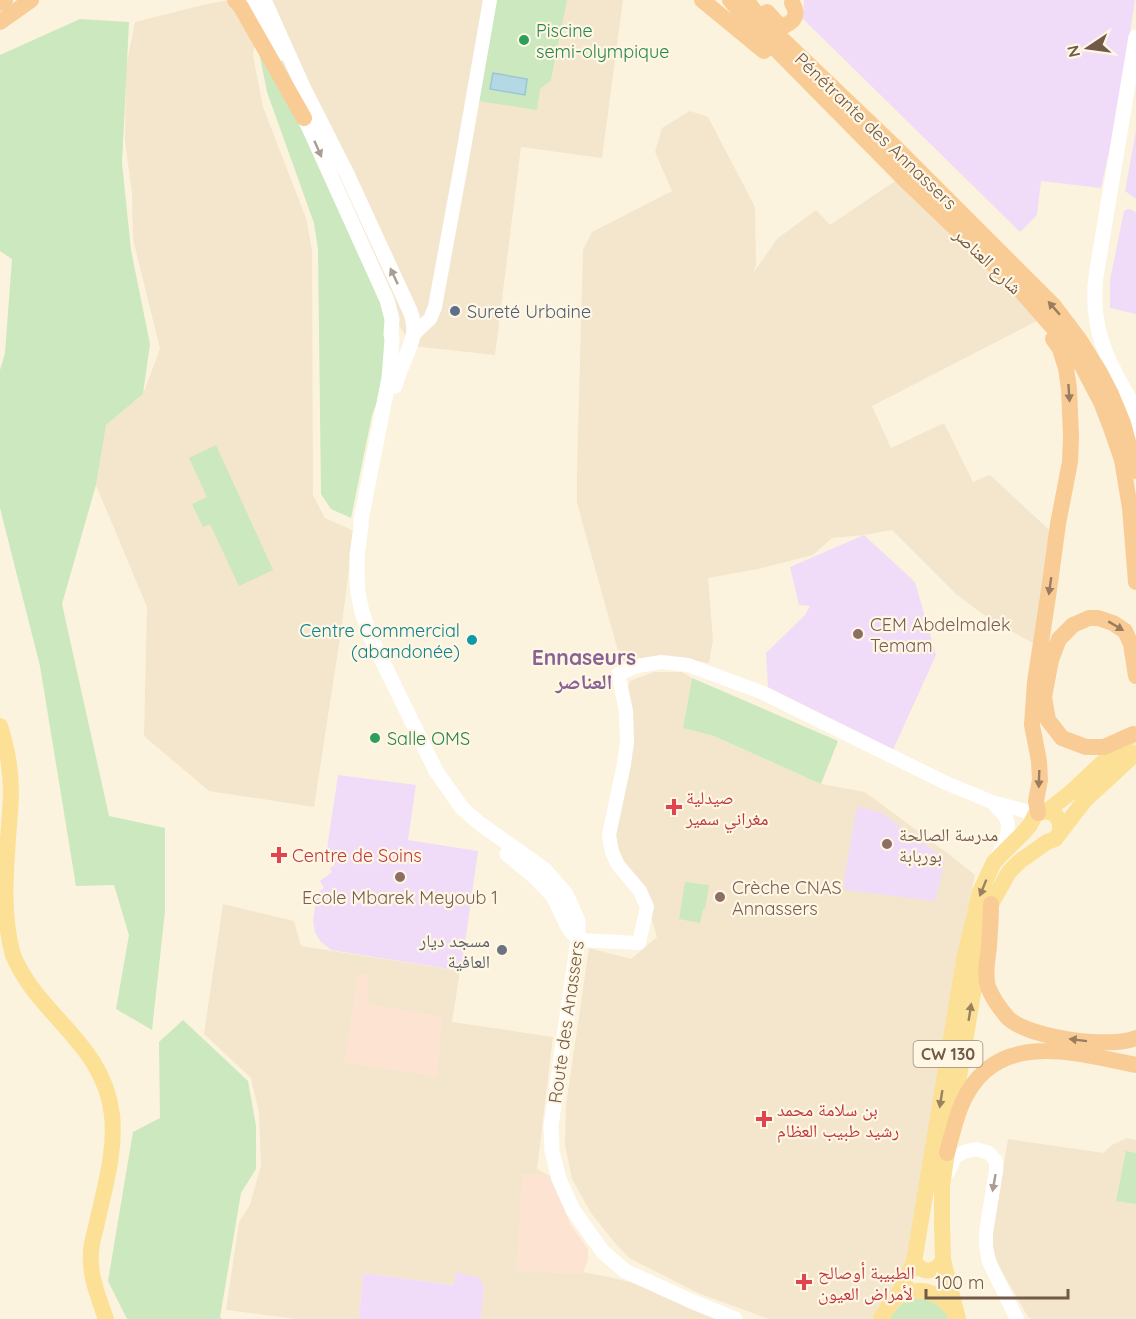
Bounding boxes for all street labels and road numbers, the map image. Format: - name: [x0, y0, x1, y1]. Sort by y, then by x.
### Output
- street label: Pénétrante des Annassers: [790, 47, 962, 215]
- street label: شارع العناصر: [948, 222, 1027, 299]
- street label: Route des Anassers: [543, 939, 589, 1105]
- road number: CW 130: [914, 1041, 982, 1067]

